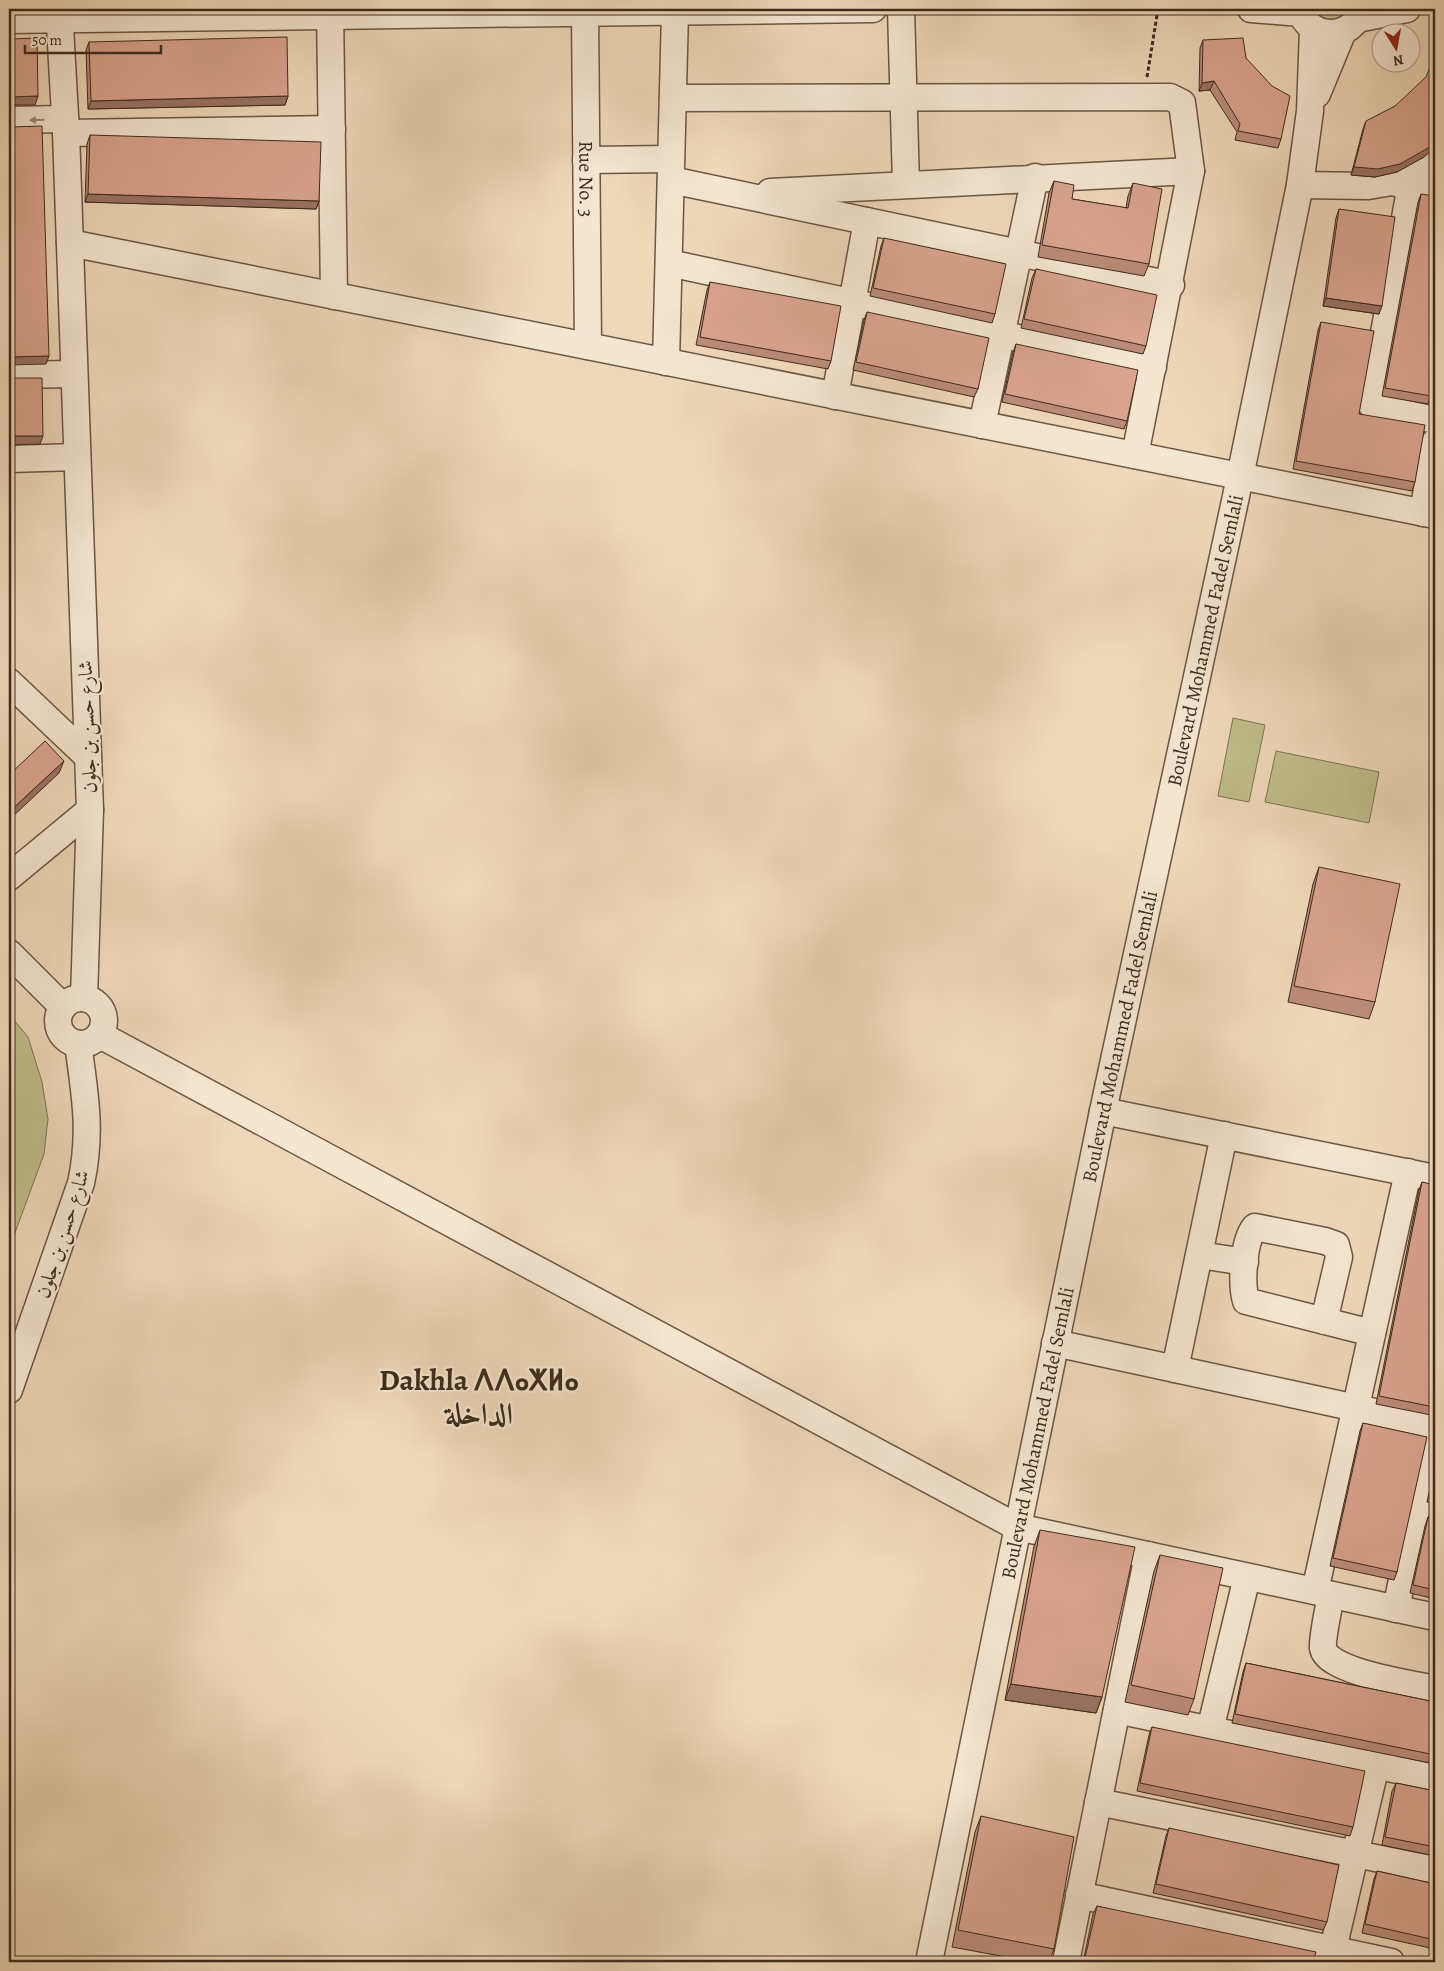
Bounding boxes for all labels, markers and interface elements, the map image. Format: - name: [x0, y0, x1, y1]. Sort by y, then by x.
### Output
- scale bar: [25, 22, 161, 54]
- north arrow: [1372, 22, 1422, 72]
- text: 50 m: [32, 30, 62, 50]
- text: N: [1392, 50, 1405, 71]
- one-way arrow: [29, 116, 45, 124]
- street label: Rue No. 3: [572, 141, 600, 217]
- street label: Boulevard Mohammed Fadel Semlali: [1161, 492, 1250, 789]
- street label: شارع حسن بن جلون: [72, 660, 107, 794]
- street label: Boulevard Mohammed Fadel Semlali: [1076, 888, 1164, 1185]
- street label: شارع حسن بن جلون: [29, 1167, 100, 1303]
- street label: Boulevard Mohammed Fadel Semlali: [995, 1284, 1081, 1582]
- district label: Dakhla ⴷⴷⴰⵅⵍⴰ الداخلة: [379, 1360, 579, 1434]

